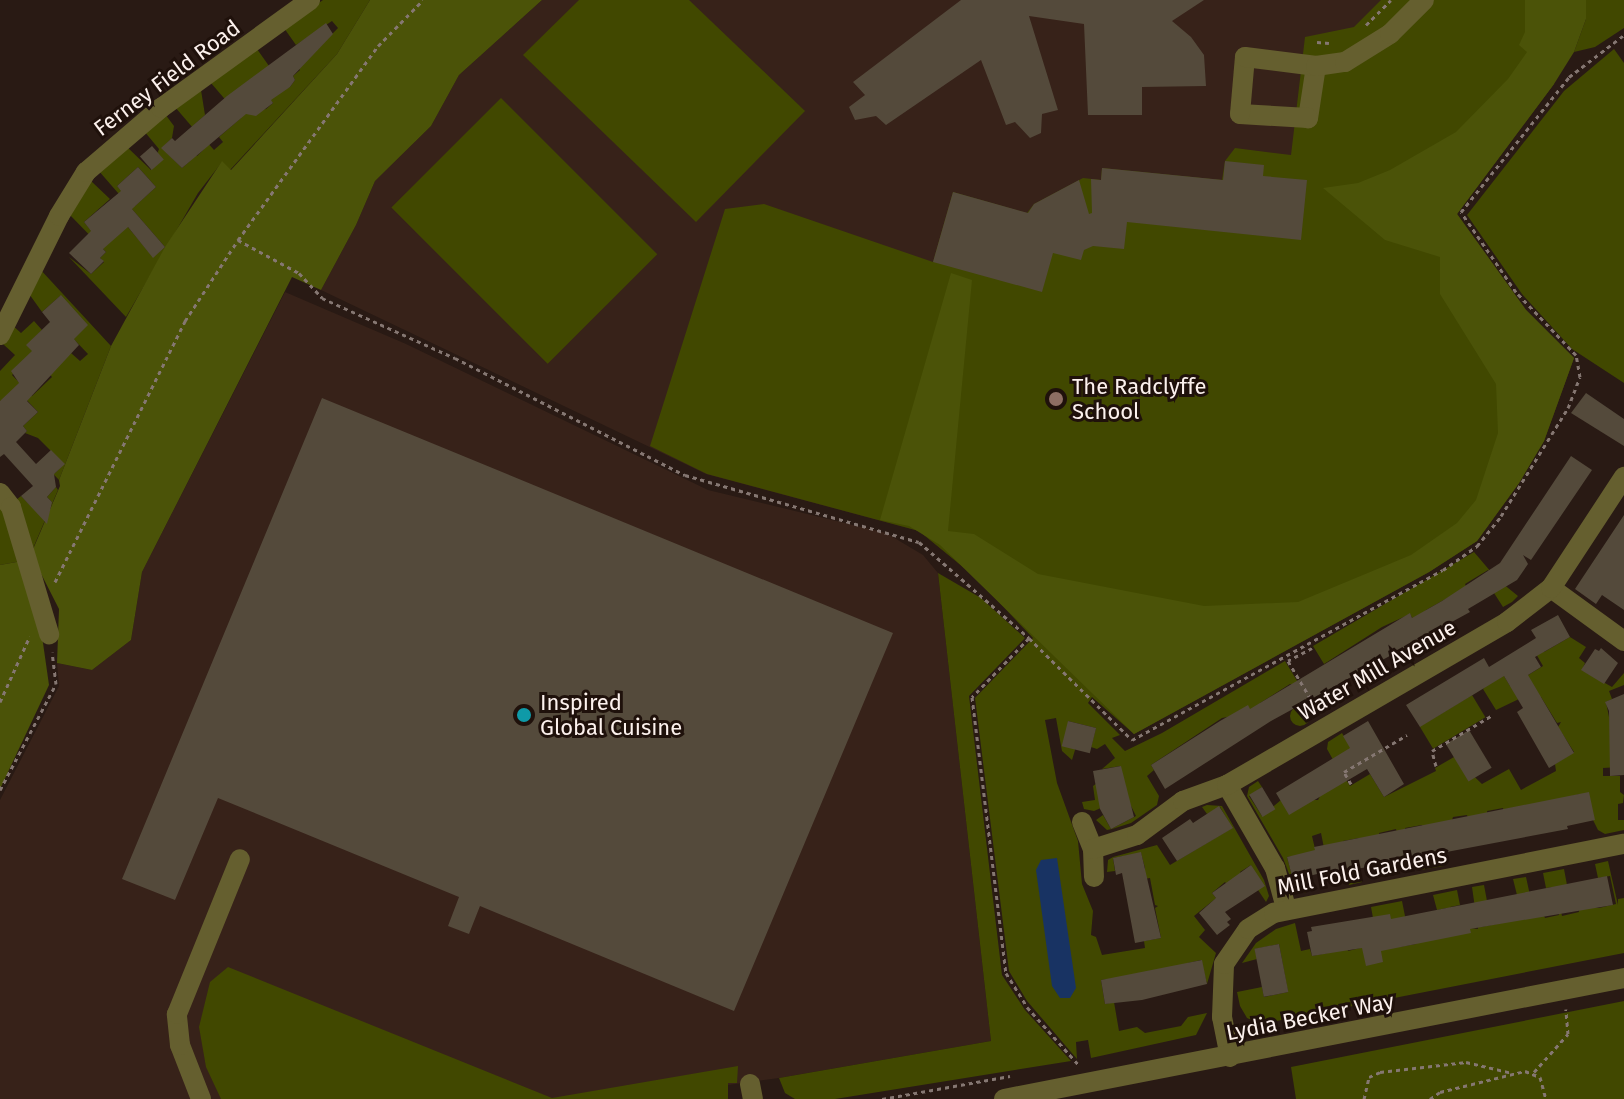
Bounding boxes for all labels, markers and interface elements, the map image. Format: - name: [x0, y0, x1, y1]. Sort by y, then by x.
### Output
- street label: Ferney Field Road: [89, 14, 245, 142]
- place label: The Radclyffe School: [1072, 373, 1206, 424]
- marker: The Radclyffe School: [1047, 390, 1065, 408]
- street label: Water Mill Avenue: [1293, 614, 1461, 726]
- place label: Inspired Global Cuisine: [540, 689, 682, 740]
- marker: Inspired Global Cuisine: [515, 706, 533, 724]
- street label: Mill Fold Gardens: [1275, 842, 1449, 900]
- street label: Lydia Becker Way: [1224, 988, 1396, 1046]

